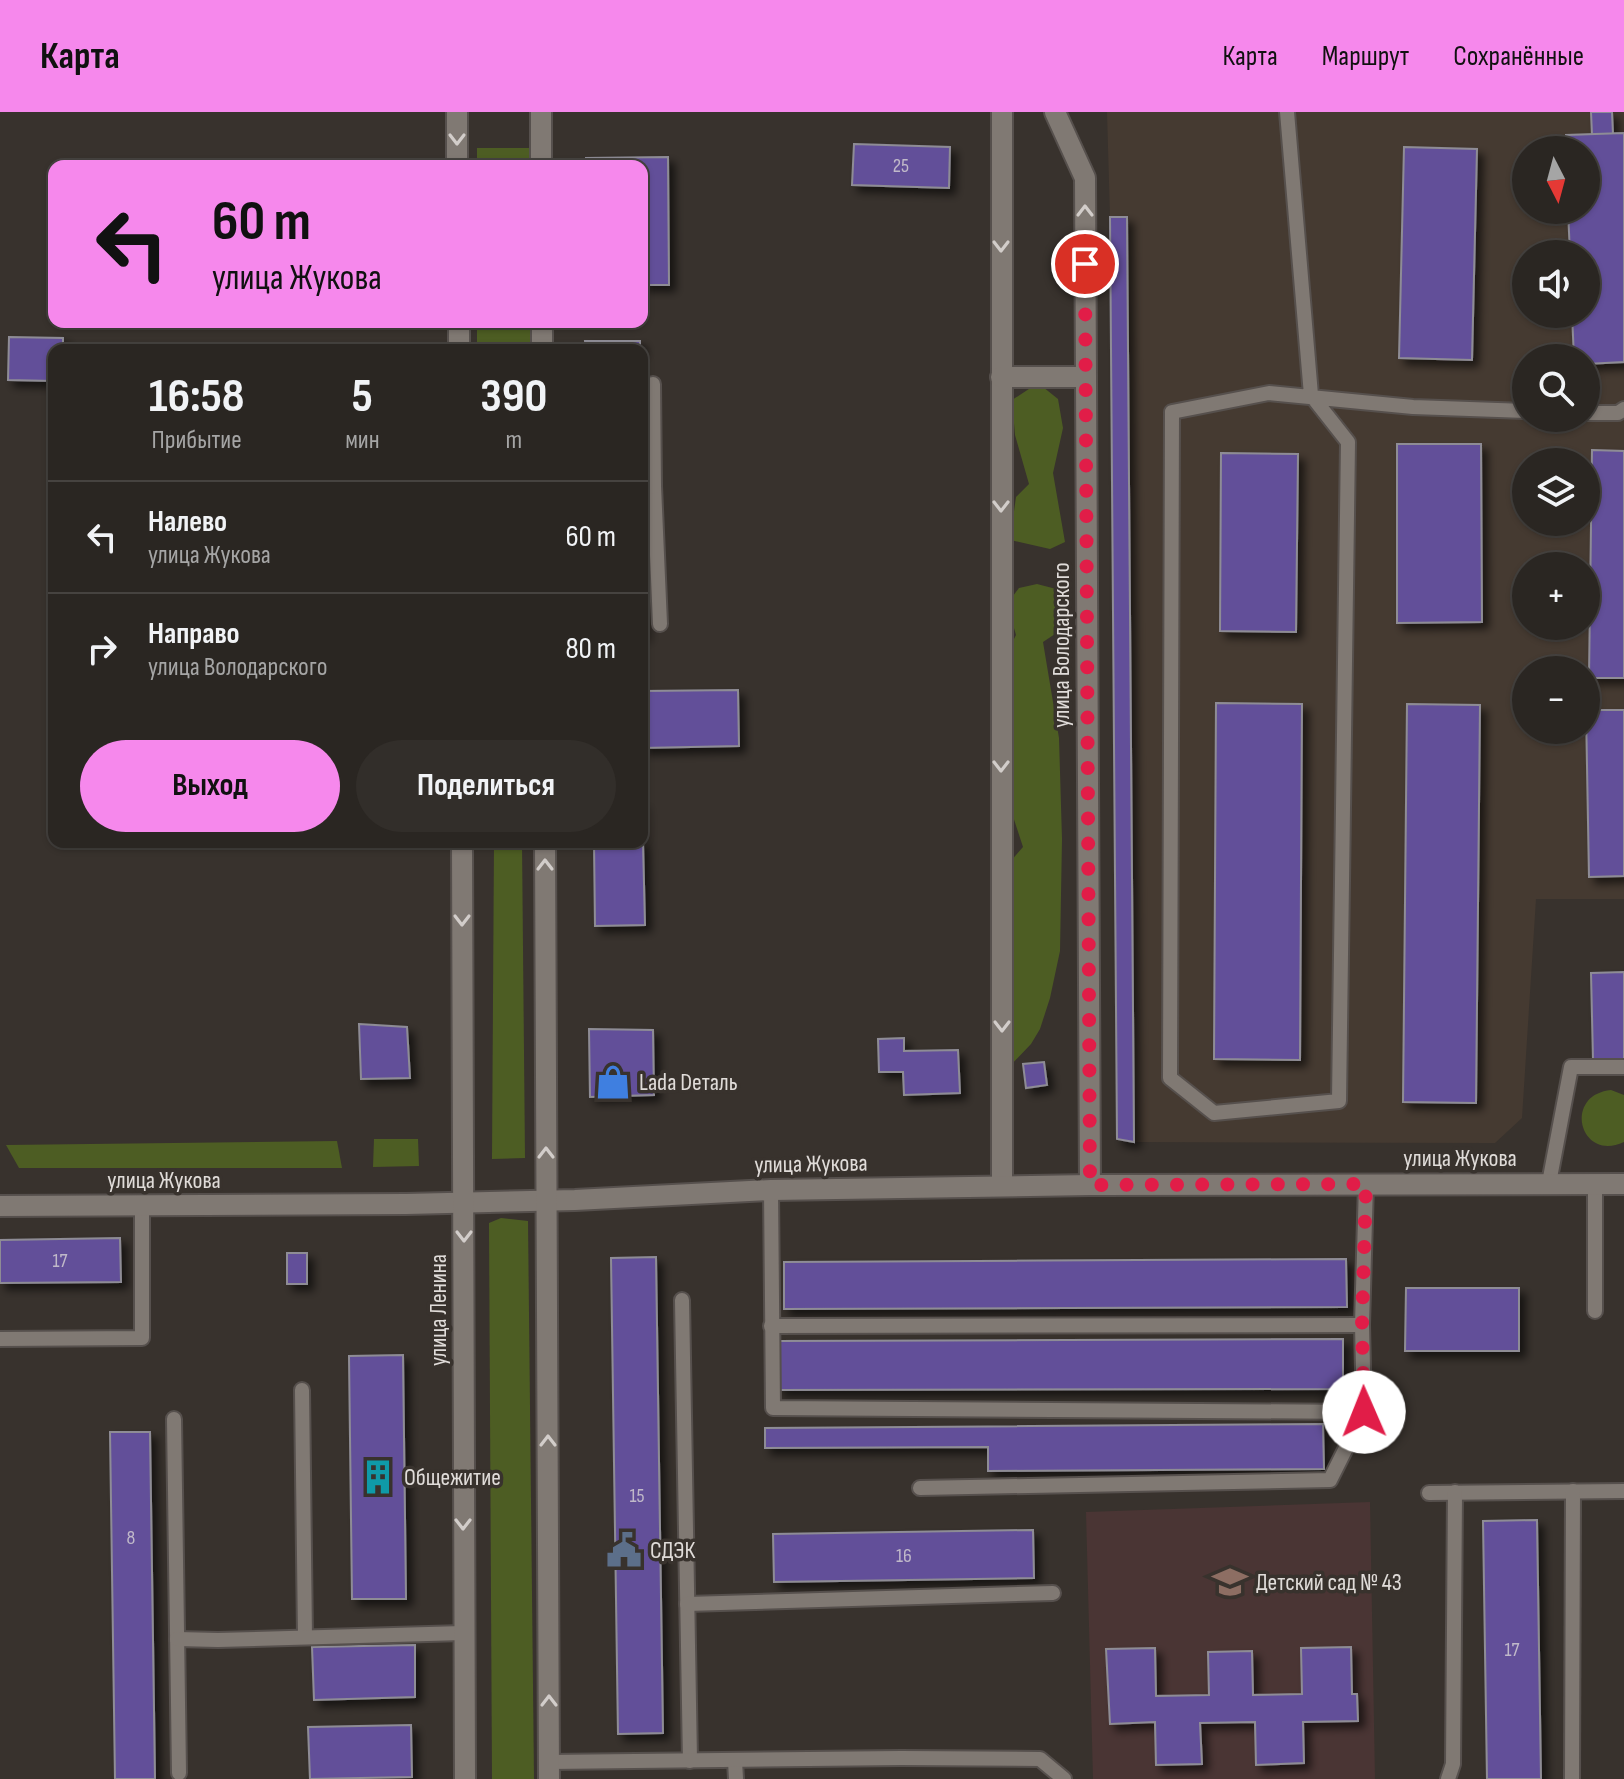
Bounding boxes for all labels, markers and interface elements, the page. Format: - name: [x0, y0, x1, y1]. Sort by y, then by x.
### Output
- text: Карта: [40, 34, 120, 79]
- text: Карта: [1223, 40, 1278, 73]
- text: Маршрут: [1322, 40, 1409, 73]
- text: Сохранённые: [1453, 40, 1584, 73]
- one-way arrow: [448, 133, 466, 146]
- north arrow: [1512, 136, 1600, 224]
- map controls: [1512, 136, 1600, 744]
- house number: 25: [893, 154, 909, 178]
- text: 60 m: [212, 189, 311, 256]
- icon: left: [80, 192, 184, 296]
- one-way arrow: [1076, 204, 1094, 217]
- pin: [1051, 230, 1119, 298]
- one-way arrow: [992, 240, 1010, 253]
- button: sound: [1512, 240, 1600, 328]
- icon: arrive: [1063, 242, 1107, 286]
- text: улица Жукова: [212, 257, 382, 300]
- button: search: [1512, 344, 1600, 432]
- text: 16:58: [149, 368, 245, 425]
- text: 5: [352, 368, 373, 425]
- text: 390: [480, 368, 547, 425]
- text: Прибытие: [152, 425, 242, 456]
- text: мин: [345, 425, 380, 456]
- text: m: [505, 425, 522, 456]
- button: layers: [1512, 448, 1600, 536]
- one-way arrow: [992, 500, 1010, 513]
- text: Налево: [148, 504, 227, 540]
- icon: left: [80, 515, 124, 559]
- text: 60 m: [565, 519, 616, 555]
- text: улица Жукова: [148, 540, 271, 571]
- button: +: [1512, 552, 1600, 640]
- street label: улица Володарского: [1047, 562, 1076, 728]
- text: Направо: [148, 616, 240, 652]
- icon: right: [80, 627, 124, 671]
- text: 80 m: [565, 631, 616, 667]
- text: улица Володарского: [148, 652, 327, 683]
- button: −: [1512, 656, 1600, 744]
- button: Выход: [80, 740, 340, 832]
- button: Поделиться: [356, 740, 616, 832]
- one-way arrow: [992, 760, 1010, 773]
- one-way arrow: [536, 858, 554, 871]
- one-way arrow: [454, 914, 471, 927]
- one-way arrow: [993, 1020, 1011, 1033]
- shop icon: Lada Dеталь: [594, 1063, 632, 1101]
- place label: Lada Dеталь: [639, 1068, 738, 1097]
- street label: улица Жукова: [1403, 1144, 1517, 1173]
- one-way arrow: [537, 1146, 555, 1159]
- street label: улица Жукова: [754, 1149, 868, 1179]
- street label: улица Жукова: [107, 1166, 221, 1195]
- one-way arrow: [455, 1230, 473, 1243]
- house number: 17: [53, 1249, 67, 1273]
- street label: улица Ленина: [424, 1254, 453, 1366]
- position arrow: [1322, 1370, 1406, 1454]
- one-way arrow: [539, 1434, 557, 1447]
- building icon: Общежитие: [359, 1458, 397, 1496]
- place label: Общежитие: [404, 1463, 501, 1492]
- house number: 15: [629, 1484, 645, 1508]
- one-way arrow: [454, 1518, 472, 1531]
- house number: 8: [127, 1526, 135, 1550]
- public building icon: СДЭК: [605, 1531, 643, 1569]
- place label: СДЭК: [650, 1536, 695, 1565]
- house number: 16: [896, 1544, 912, 1568]
- school or university icon: Детский сад № 43: [1211, 1563, 1249, 1601]
- place label: Детский сад № 43: [1256, 1568, 1402, 1597]
- house number: 17: [1505, 1638, 1519, 1662]
- one-way arrow: [540, 1694, 558, 1707]

